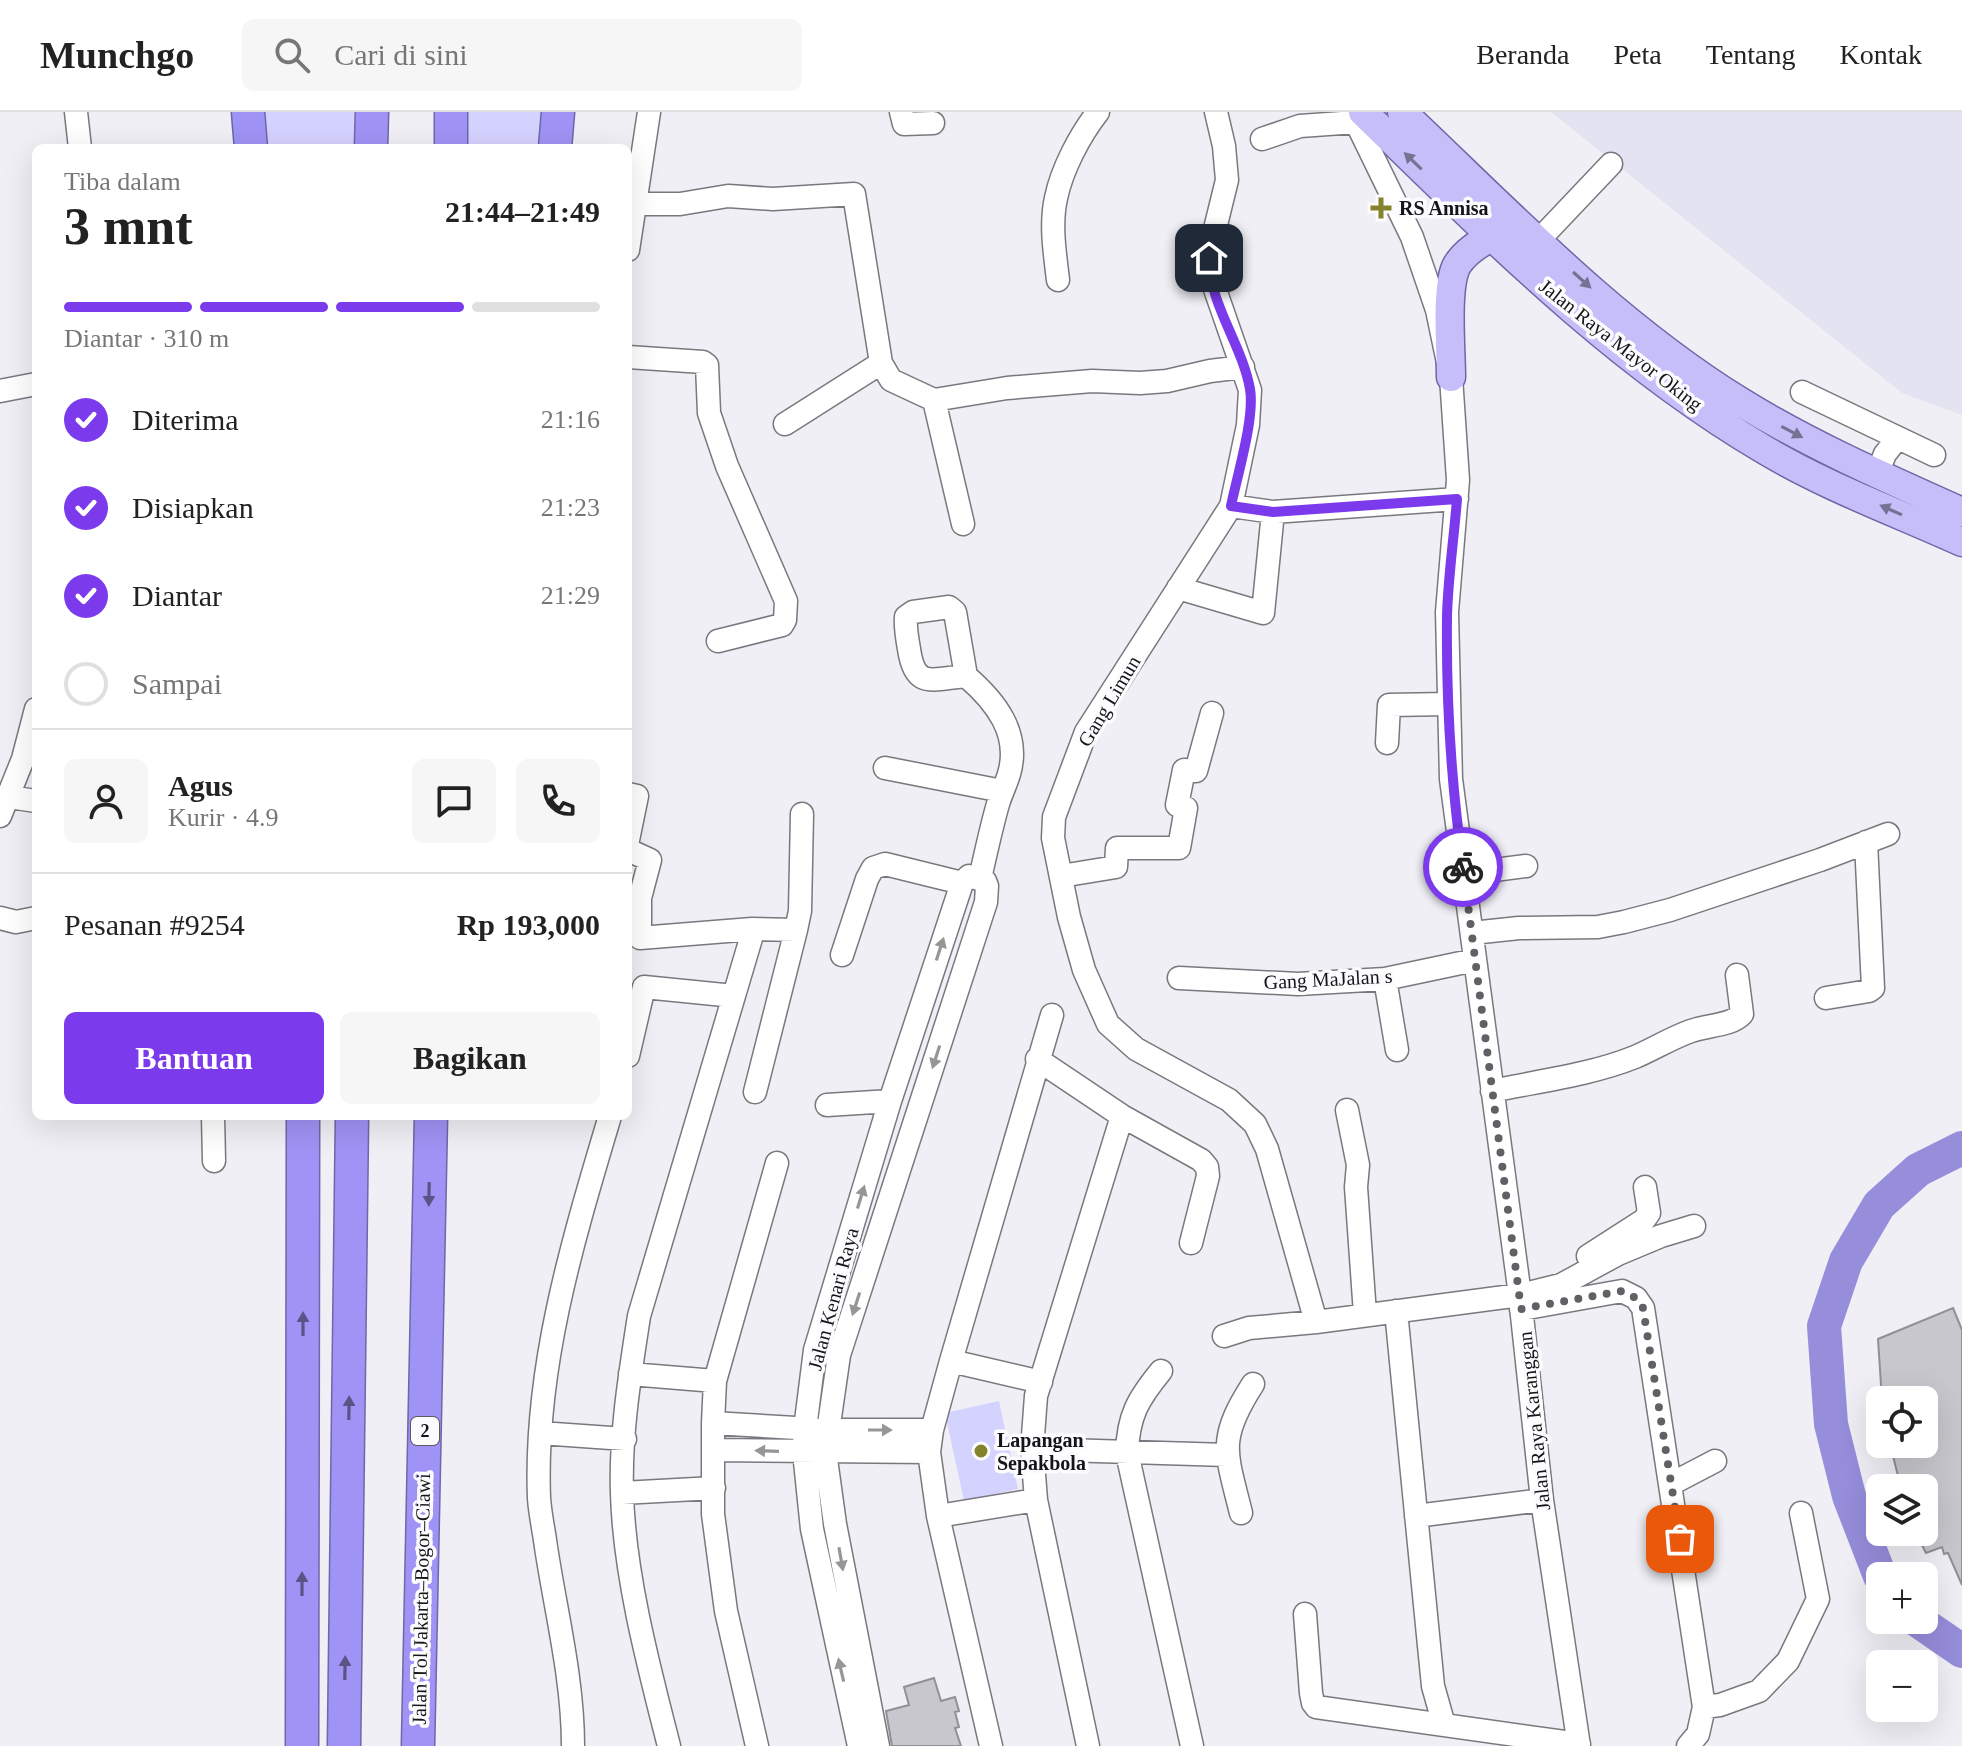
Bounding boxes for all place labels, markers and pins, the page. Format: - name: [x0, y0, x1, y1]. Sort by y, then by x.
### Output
- marker: RS Annisa: [1370, 197, 1392, 219]
- place label: RS Annisa: [1399, 197, 1489, 219]
- pin: [1175, 224, 1243, 292]
- place label: Lapangan Sepakbola: [997, 1429, 1086, 1475]
- marker: Lapangan Sepakbola: [972, 1442, 990, 1460]
- pin: [1646, 1505, 1714, 1573]

